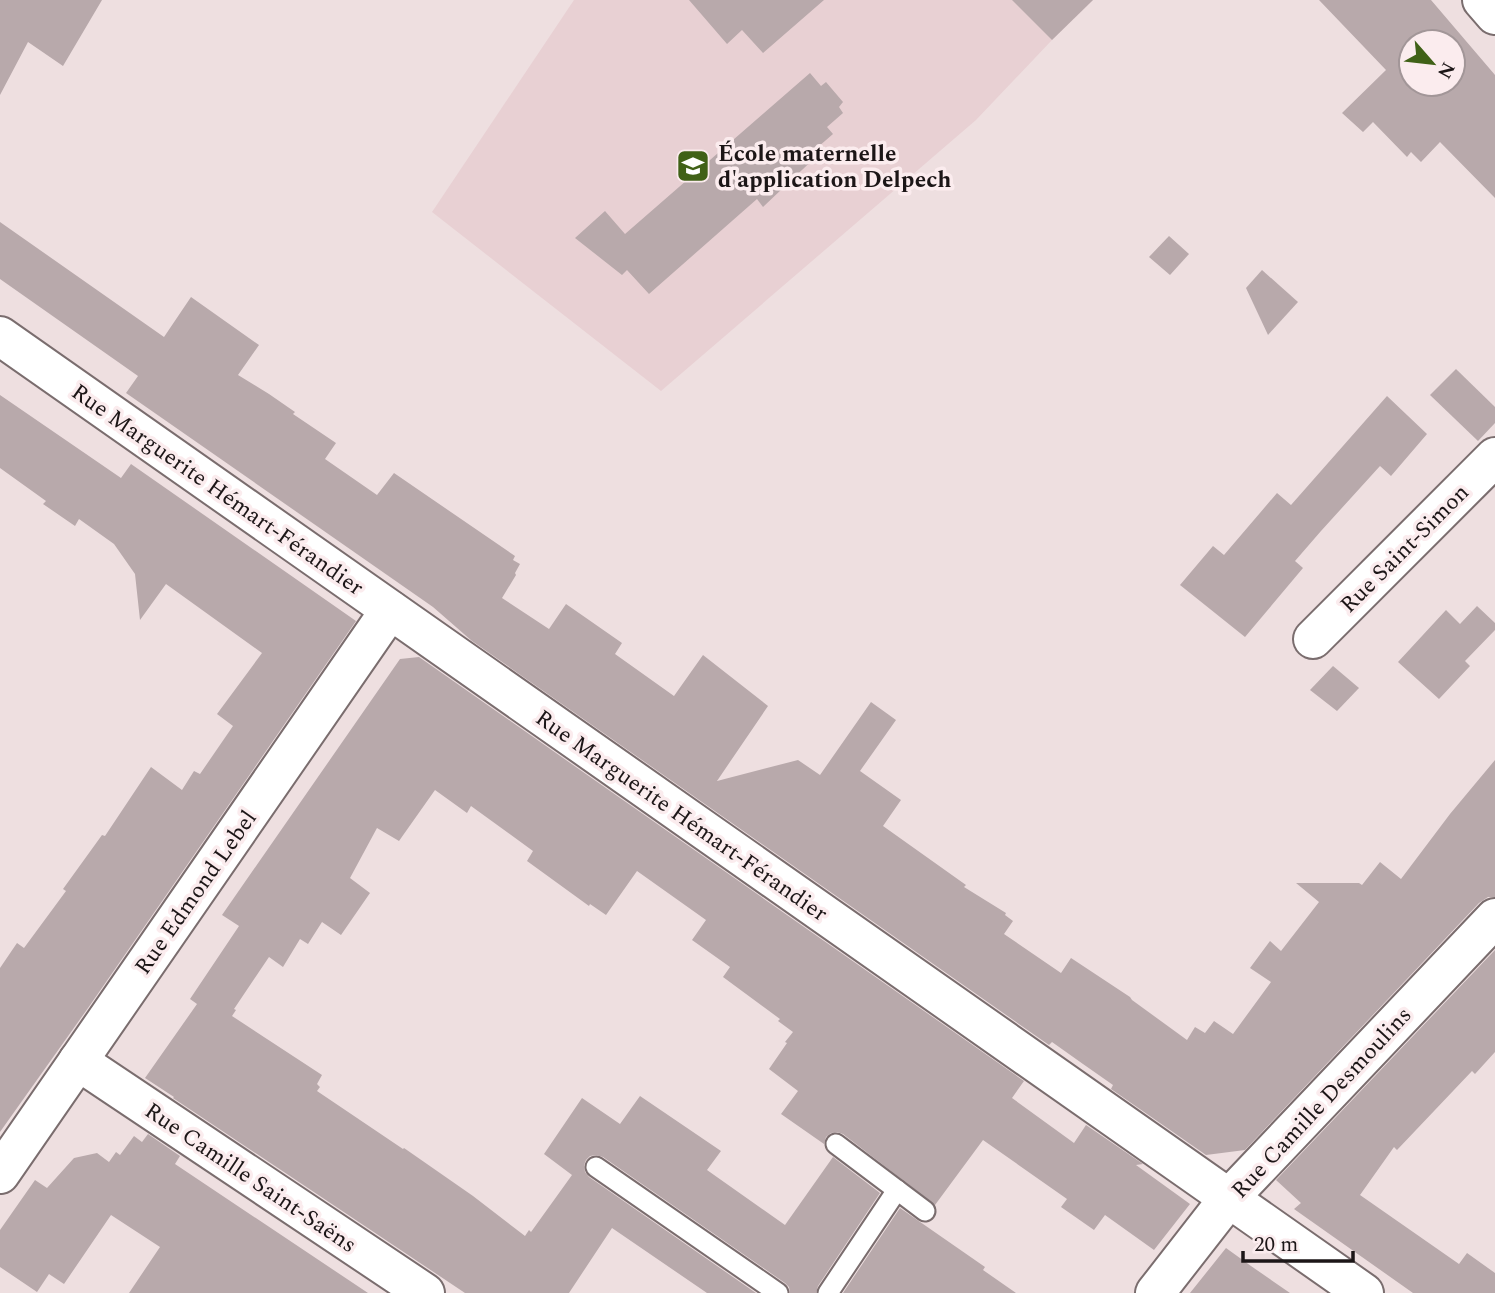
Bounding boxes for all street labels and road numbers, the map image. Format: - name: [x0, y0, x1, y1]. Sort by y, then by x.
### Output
- street label: Rue Marguerite Hémart-Férandier: [64, 375, 371, 605]
- street label: Rue Saint-Simon: [1332, 476, 1478, 622]
- street label: Rue Marguerite Hémart-Férandier: [528, 701, 835, 931]
- street label: Rue Edmond Lebel: [126, 804, 266, 982]
- street label: Rue Camille Desmoulins: [1224, 999, 1421, 1207]
- street label: Rue Camille Saint-Saëns: [137, 1094, 363, 1262]

